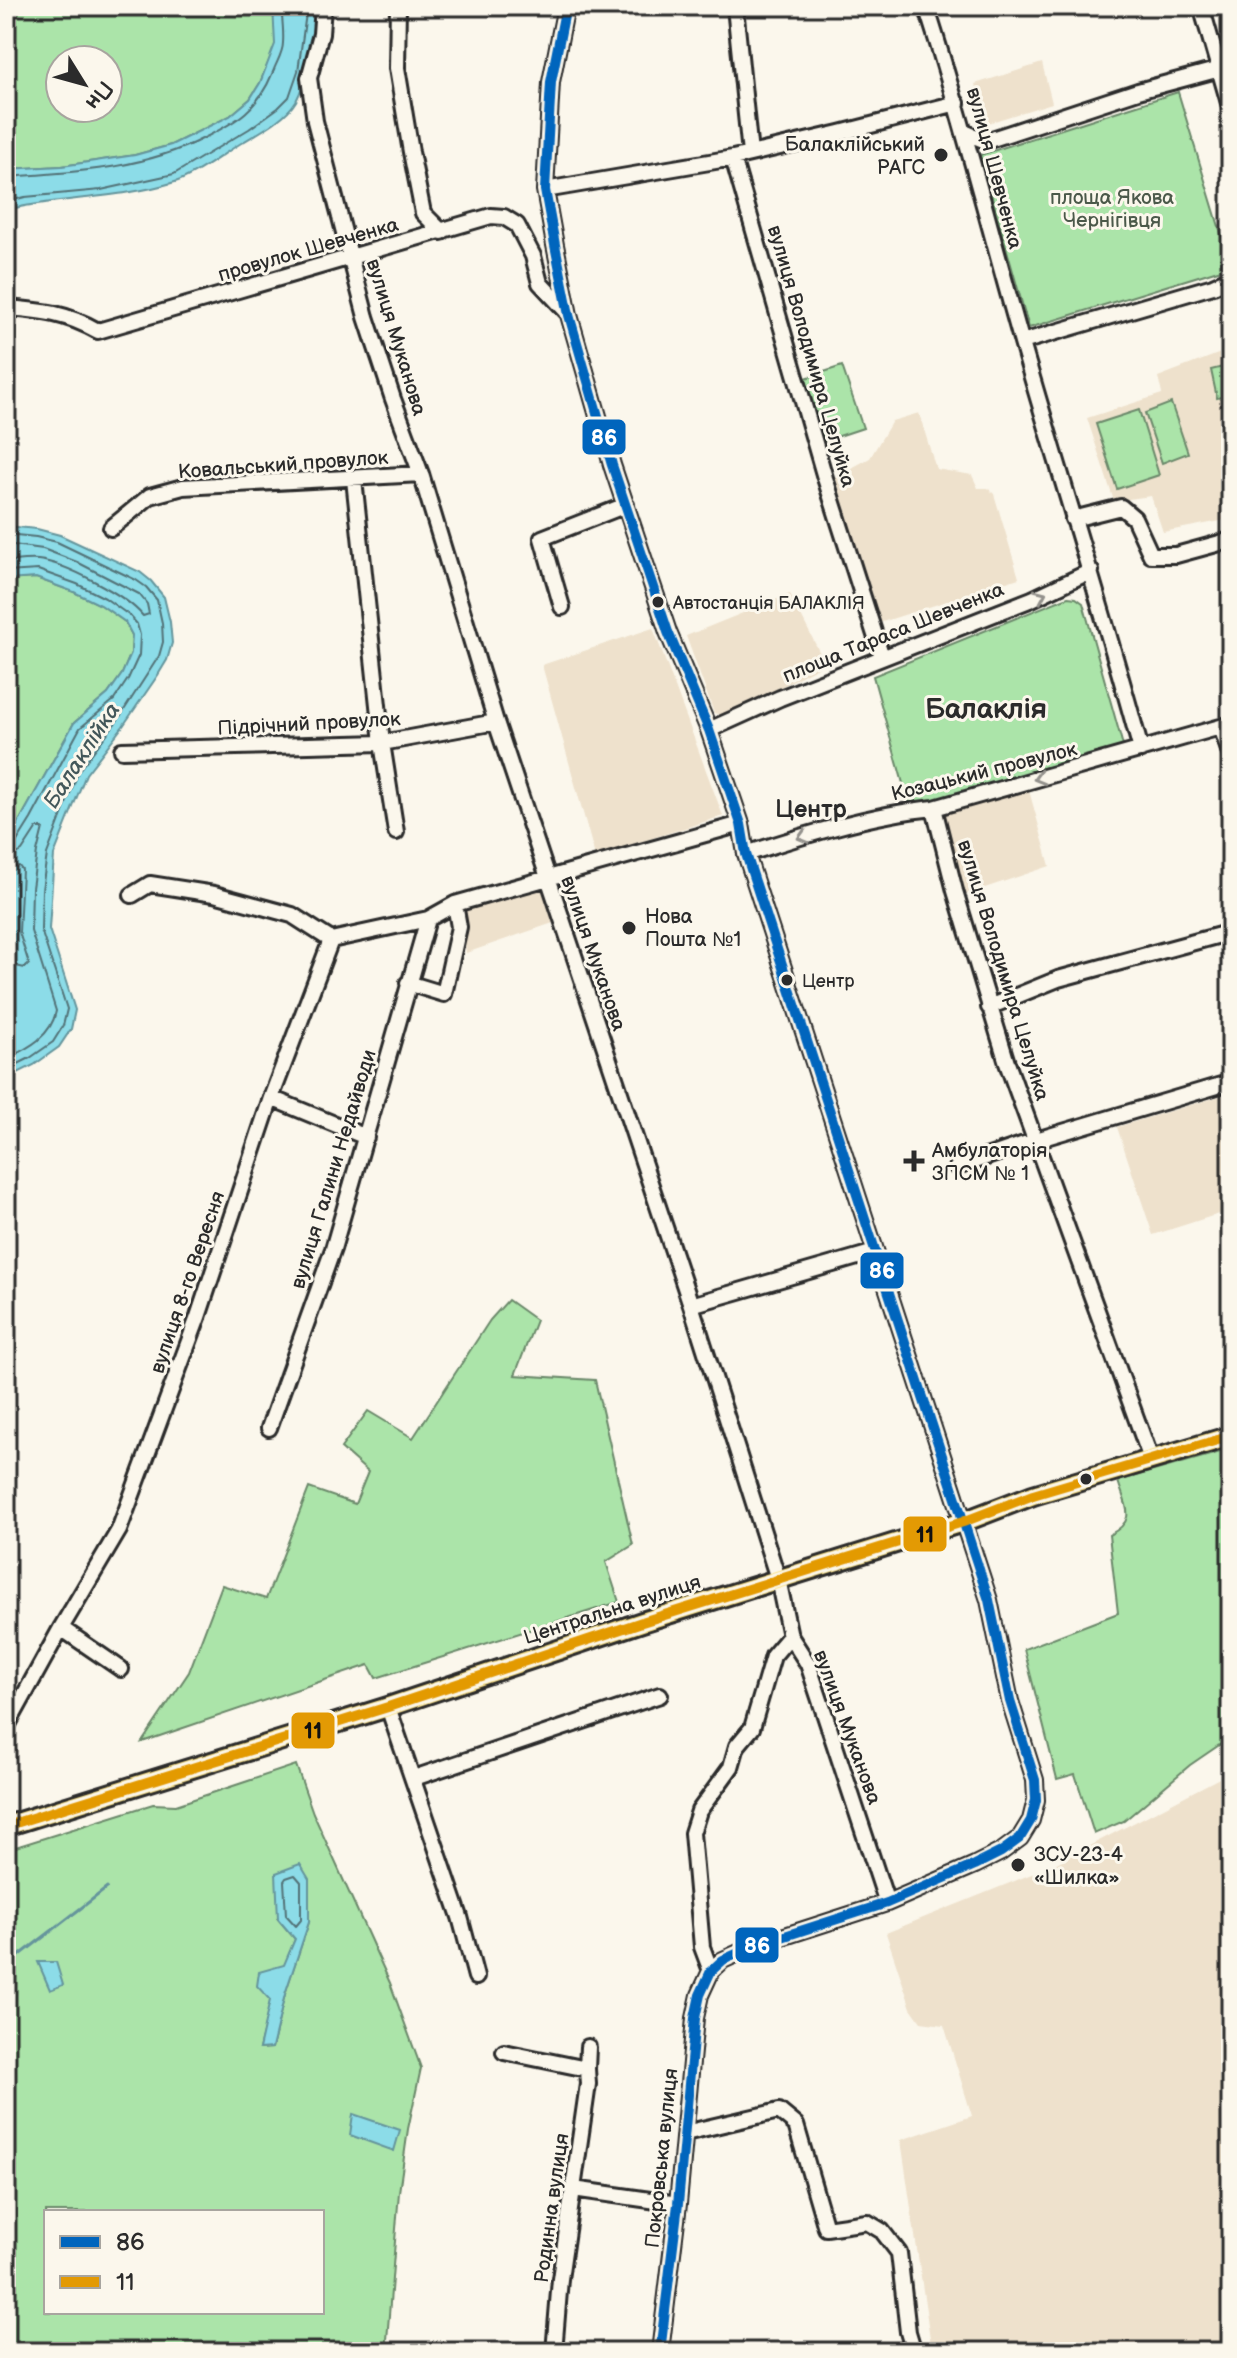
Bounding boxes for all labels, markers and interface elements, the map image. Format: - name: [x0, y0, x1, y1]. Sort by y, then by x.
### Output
- north arrow: [44, 44, 124, 124]
- text: Пн: [79, 75, 118, 115]
- street label: вулиця Шевченка: [961, 85, 1027, 252]
- place label: Балаклійський РАГС: [785, 133, 925, 180]
- marker: Балаклійський РАГС: [932, 146, 950, 164]
- park label: площа Якова Чернігівця: [1050, 186, 1174, 233]
- street label: провулок Шевченка: [215, 213, 401, 287]
- street label: вулиця Володимира Целуйка: [762, 223, 860, 490]
- street label: вулиця Муканова: [361, 256, 431, 419]
- line badge: 86: [581, 418, 627, 456]
- text: 86: [591, 425, 617, 452]
- street label: Ковальський провулок: [177, 446, 389, 484]
- street label: площа Тараса Шевченка: [779, 577, 1008, 688]
- one-way arrow: [1033, 588, 1047, 604]
- place label: Автостанція БАЛАКЛІЯ: [672, 593, 865, 614]
- marker: Автостанція БАЛАКЛІЯ: [650, 594, 666, 610]
- district label: Балаклія: [925, 693, 1047, 726]
- water label: Балаклійка: [38, 698, 126, 814]
- street label: Підрічний провулок: [217, 707, 402, 741]
- street label: Козацький провулок: [889, 737, 1080, 807]
- one-way arrow: [1032, 769, 1046, 786]
- district label: Центр: [775, 795, 847, 824]
- one-way arrow: [797, 828, 811, 844]
- street label: вулиця Володимира Целуйка: [952, 837, 1054, 1104]
- street label: вулиця Муканова: [555, 873, 631, 1034]
- place label: Нова Пошта №1: [645, 905, 741, 952]
- marker: Нова Пошта №1: [620, 919, 638, 937]
- place label: Центр: [802, 971, 855, 992]
- marker: Центр: [779, 972, 795, 988]
- street label: вулиця Галини Недайводи: [286, 1047, 382, 1292]
- place label: Амбулаторія ЗПСМ № 1: [931, 1139, 1047, 1186]
- marker: Амбулаторія ЗПСМ № 1: [903, 1150, 925, 1172]
- street label: вулиця 8-го Вересня: [145, 1188, 230, 1377]
- line badge: 86: [859, 1251, 905, 1290]
- text: 86: [869, 1258, 895, 1285]
- unlabelled marker: [1078, 1471, 1094, 1487]
- line badge: 11: [902, 1515, 948, 1553]
- text: 11: [916, 1522, 934, 1549]
- street label: Центральна вулиця: [521, 1570, 704, 1650]
- street label: вулиця Муканова: [808, 1647, 886, 1808]
- line badge: 11: [290, 1711, 336, 1750]
- text: 11: [304, 1718, 322, 1745]
- place label: ЗСУ-23-4 «Шилка»: [1034, 1843, 1123, 1890]
- marker: ЗСУ-23-4 «Шилка»: [1009, 1856, 1027, 1874]
- line badge: 86: [734, 1926, 780, 1964]
- text: 86: [744, 1933, 770, 1960]
- street label: Покровська вулиця: [641, 2067, 683, 2249]
- street label: Родинна вулиця: [530, 2132, 574, 2284]
- legend: [44, 2210, 324, 2314]
- text: 86: [116, 2228, 145, 2257]
- text: 11: [116, 2268, 135, 2297]

